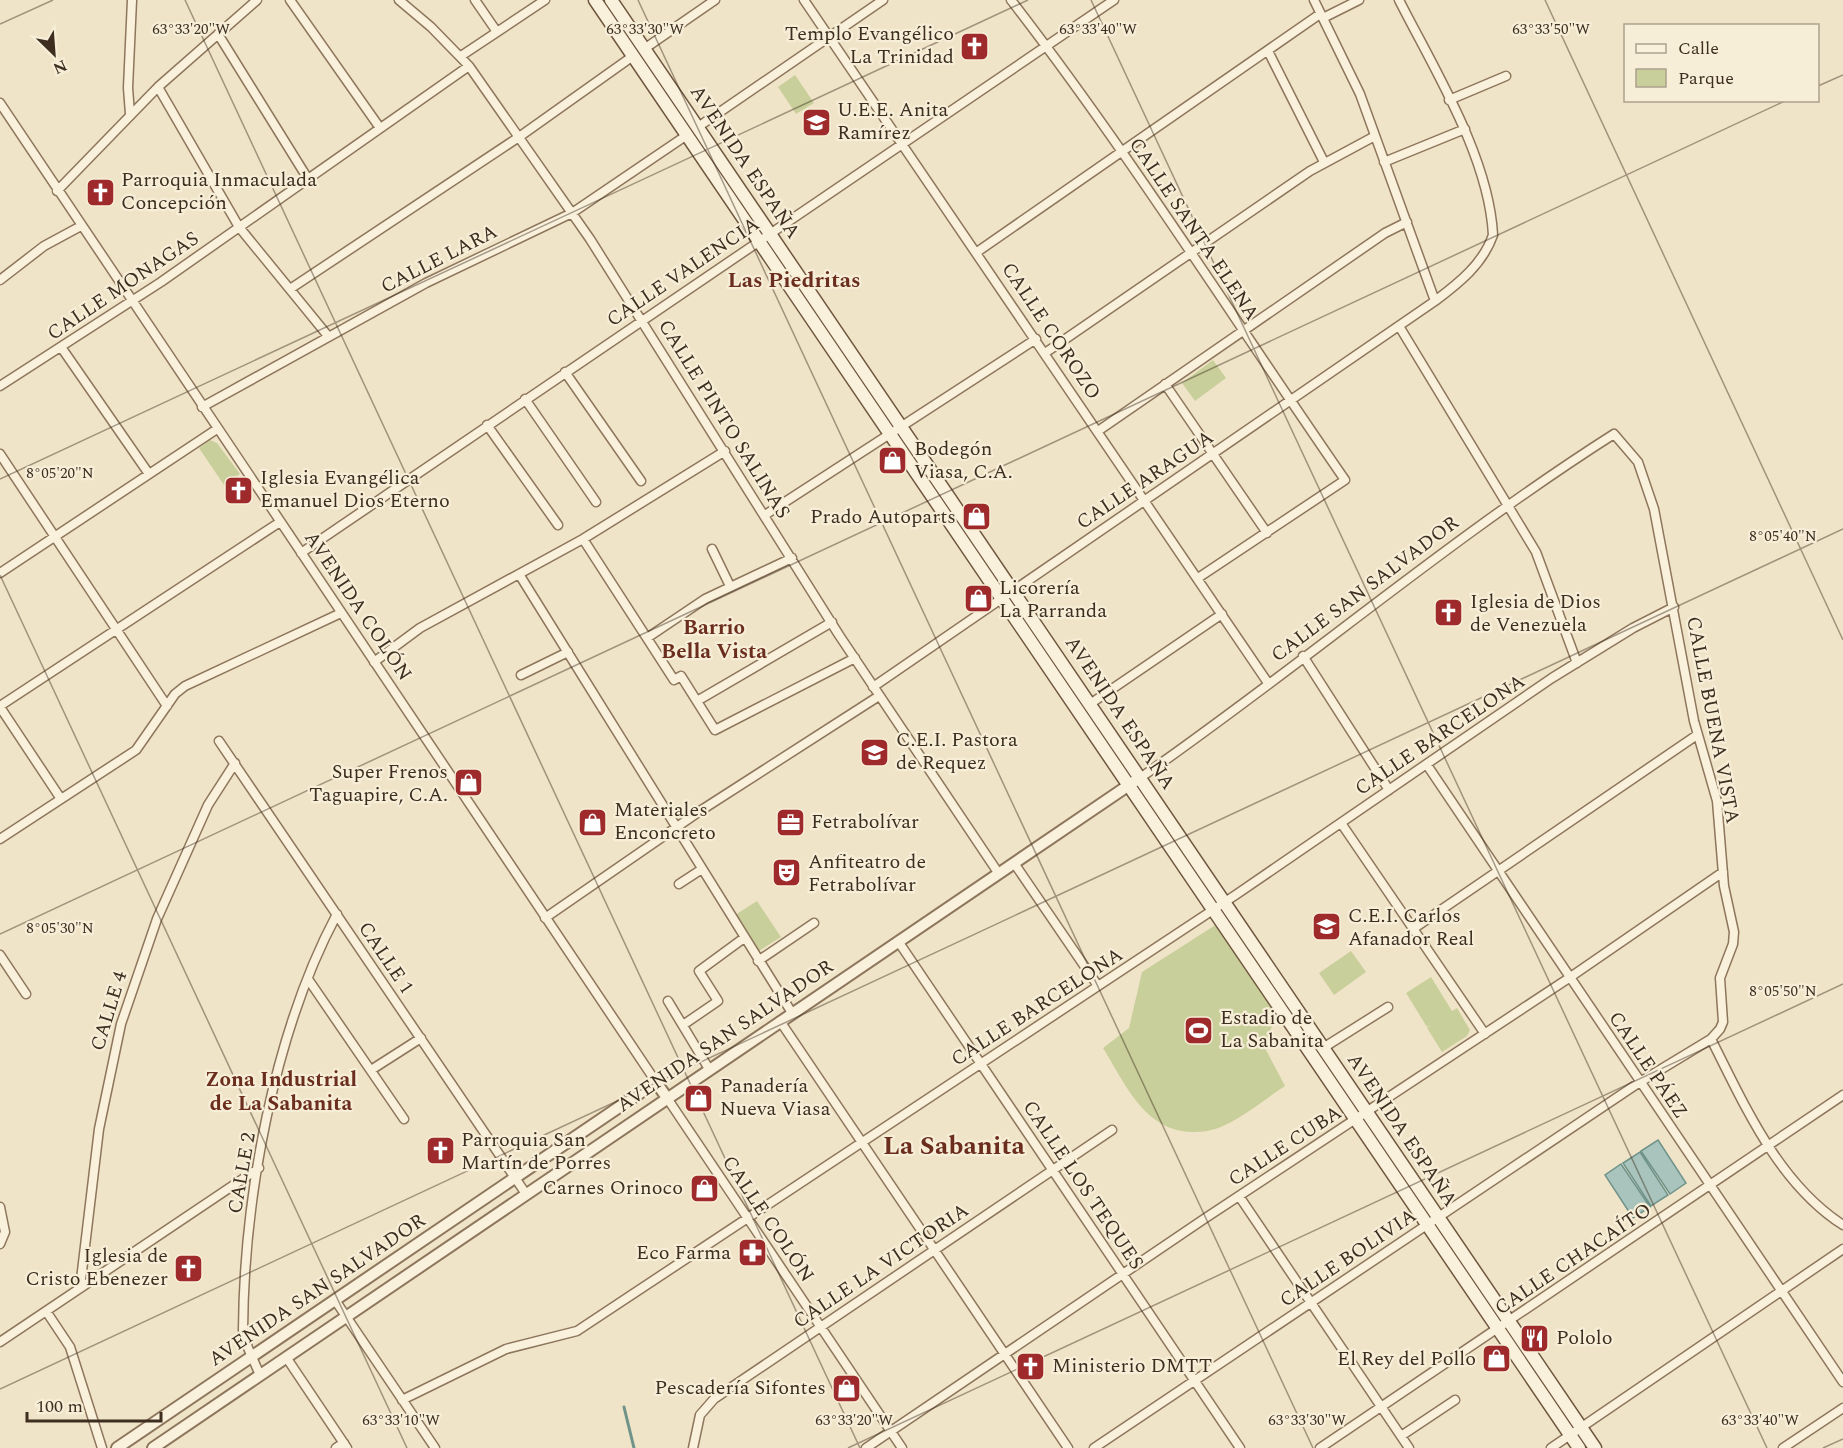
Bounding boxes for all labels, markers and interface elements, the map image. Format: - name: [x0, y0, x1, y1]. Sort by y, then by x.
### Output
- text: 63°33'20"W: [152, 18, 230, 41]
- text: 63°33'30"W: [606, 18, 684, 41]
- text: 63°33'40"W: [1059, 18, 1137, 41]
- text: 63°33'50"W: [1512, 18, 1590, 41]
- place label: Templo Evangélico La Trinidad: [785, 19, 954, 72]
- north arrow: [24, 24, 84, 84]
- legend: [1624, 24, 1819, 102]
- church icon: Templo Evangélico La Trinidad: [959, 30, 991, 62]
- text: Calle: [1678, 35, 1719, 62]
- text: N: [49, 53, 71, 80]
- text: Parque: [1678, 65, 1734, 92]
- street label: AVENIDA ESPAÑA: [682, 79, 808, 245]
- place label: U.E.E. Anita Ramírez: [837, 95, 949, 148]
- school or university icon: U.E.E. Anita Ramírez: [800, 106, 832, 138]
- street label: CALLE SANTA ELENA: [1121, 131, 1267, 327]
- place label: Parroquia Inmaculada Concepción: [121, 165, 317, 218]
- church icon: Parroquia Inmaculada Concepción: [84, 176, 116, 208]
- street label: CALLE VALENCIA: [600, 210, 766, 334]
- street label: CALLE LARA: [375, 217, 503, 301]
- street label: CALLE MONAGAS: [41, 224, 205, 348]
- street label: CALLE COROZO: [994, 256, 1108, 406]
- district label: Las Piedritas: [727, 264, 861, 297]
- street label: CALLE PINTO SALINAS: [650, 314, 798, 524]
- street label: CALLE ARAGUA: [1070, 423, 1220, 537]
- place label: Bodegón Viasa, C.A.: [914, 434, 1013, 487]
- shop icon: Bodegón Viasa, C.A.: [877, 445, 909, 477]
- text: 8°05'20"N: [26, 462, 94, 485]
- place label: Iglesia Evangélica Emanuel Dios Eterno: [260, 463, 450, 516]
- church icon: Iglesia Evangélica Emanuel Dios Eterno: [223, 474, 255, 506]
- shop icon: Prado Autoparts: [961, 501, 993, 533]
- place label: Prado Autoparts: [810, 502, 956, 532]
- street label: CALLE SAN SALVADOR: [1265, 508, 1466, 670]
- street label: AVENIDA COLÓN: [297, 525, 419, 687]
- text: 8°05'40"N: [1749, 525, 1817, 548]
- place label: Licorería La Parranda: [999, 573, 1107, 626]
- shop icon: Licorería La Parranda: [962, 583, 994, 615]
- place label: Iglesia de Dios de Venezuela: [1470, 587, 1601, 640]
- church icon: Iglesia de Dios de Venezuela: [1433, 597, 1465, 629]
- district label: Barrio Bella Vista: [661, 612, 767, 668]
- street label: CALLE BUENA VISTA: [1678, 614, 1748, 826]
- street label: AVENIDA ESPAÑA: [1057, 630, 1183, 796]
- street label: CALLE BARCELONA: [1349, 667, 1531, 803]
- place label: C.E.I. Pastora de Requez: [896, 725, 1018, 778]
- school or university icon: C.E.I. Pastora de Requez: [859, 736, 891, 768]
- place label: Super Frenos Taguapire, C.A.: [309, 757, 448, 810]
- shop icon: Super Frenos Taguapire, C.A.: [453, 767, 485, 799]
- place label: Materiales Enconcreto: [614, 795, 716, 848]
- shop icon: Materiales Enconcreto: [577, 806, 609, 838]
- office icon: Fetrabolívar: [774, 806, 806, 838]
- place label: Fetrabolívar: [811, 807, 919, 837]
- place label: Anfiteatro de Fetrabolívar: [808, 847, 926, 900]
- theatre icon: Anfiteatro de Fetrabolívar: [771, 857, 803, 889]
- place label: C.E.I. Carlos Afanador Real: [1348, 901, 1474, 954]
- school or university icon: C.E.I. Carlos Afanador Real: [1311, 911, 1343, 943]
- street label: CALLE 1: [351, 916, 421, 1000]
- text: 8°05'30"N: [26, 917, 94, 940]
- street label: CALLE BARCELONA: [945, 940, 1129, 1074]
- street label: AVENIDA SAN SALVADOR: [610, 951, 840, 1120]
- street label: CALLE 4: [83, 967, 135, 1055]
- text: 8°05'50"N: [1749, 980, 1817, 1003]
- place label: Estadio de La Sabanita: [1220, 1003, 1324, 1056]
- street label: CALLE PÁEZ: [1601, 1005, 1695, 1125]
- sports icon: Estadio de La Sabanita: [1183, 1014, 1215, 1046]
- street label: AVENIDA ESPAÑA: [1339, 1047, 1465, 1213]
- district label: Zona Industrial de La Sabanita: [205, 1064, 357, 1120]
- place label: Panadería Nueva Viasa: [720, 1071, 831, 1124]
- shop icon: Panadería Nueva Viasa: [683, 1082, 715, 1114]
- street label: CALLE LOS TEQUES: [1015, 1094, 1151, 1276]
- street label: CALLE CUBA: [1222, 1098, 1348, 1194]
- place label: Parroquia San Martín de Porres: [461, 1125, 611, 1178]
- district label: La Sabanita: [883, 1126, 1026, 1166]
- street label: CALLE 2: [220, 1130, 264, 1216]
- church icon: Parroquia San Martín de Porres: [424, 1135, 456, 1167]
- street label: CALLE COLÓN: [714, 1149, 822, 1289]
- shop icon: Carnes Orinoco: [688, 1172, 720, 1204]
- place label: Carnes Orinoco: [543, 1173, 683, 1203]
- street label: CALLE CHACAÍTO: [1488, 1195, 1658, 1323]
- street label: CALLE LA VICTORIA: [787, 1196, 975, 1336]
- street label: CALLE BOLIVIA: [1274, 1201, 1422, 1315]
- street label: AVENIDA SAN SALVADOR: [202, 1205, 432, 1374]
- pharmacy icon: Eco Farma: [736, 1237, 768, 1269]
- place label: Eco Farma: [636, 1238, 731, 1268]
- place label: Iglesia de Cristo Ebenezer: [26, 1241, 168, 1294]
- church icon: Iglesia de Cristo Ebenezer: [173, 1252, 205, 1284]
- restaurant icon: Pololo: [1519, 1322, 1551, 1354]
- place label: Pololo: [1556, 1323, 1613, 1353]
- shop icon: El Rey del Pollo: [1481, 1343, 1513, 1375]
- place label: El Rey del Pollo: [1337, 1344, 1476, 1374]
- church icon: Ministerio DMTT: [1015, 1350, 1047, 1382]
- place label: Ministerio DMTT: [1052, 1351, 1212, 1381]
- shop icon: Pescadería Sifontes: [831, 1372, 863, 1404]
- place label: Pescadería Sifontes: [655, 1373, 826, 1403]
- scale bar: [27, 1385, 160, 1423]
- text: 100 m: [36, 1393, 83, 1420]
- text: 63°33'10"W: [362, 1409, 440, 1432]
- text: 63°33'20"W: [815, 1409, 893, 1432]
- text: 63°33'30"W: [1268, 1409, 1346, 1432]
- text: 63°33'40"W: [1721, 1409, 1799, 1432]

